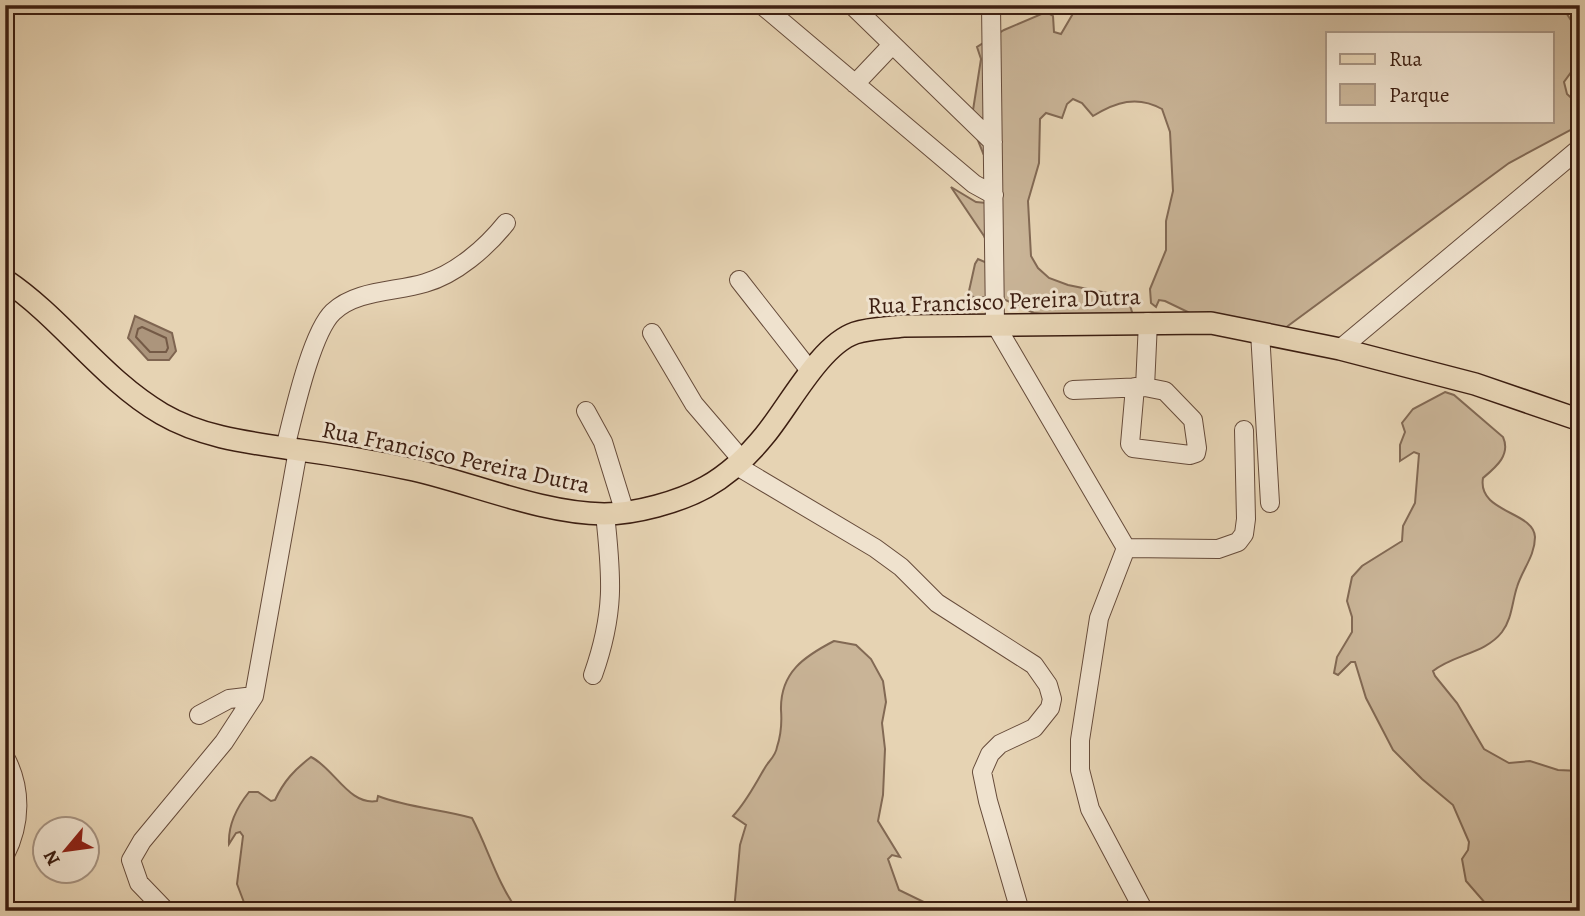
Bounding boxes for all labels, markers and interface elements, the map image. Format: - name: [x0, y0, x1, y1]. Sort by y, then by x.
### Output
- legend: [1326, 32, 1554, 122]
- text: Rua: [1389, 45, 1423, 73]
- text: Parque: [1389, 81, 1449, 109]
- street label: Rua Francisco Pereira Dutra: [867, 280, 1142, 322]
- street label: Rua Francisco Pereira Dutra: [319, 413, 594, 501]
- north arrow: [32, 814, 102, 884]
- text: N: [37, 845, 67, 870]

